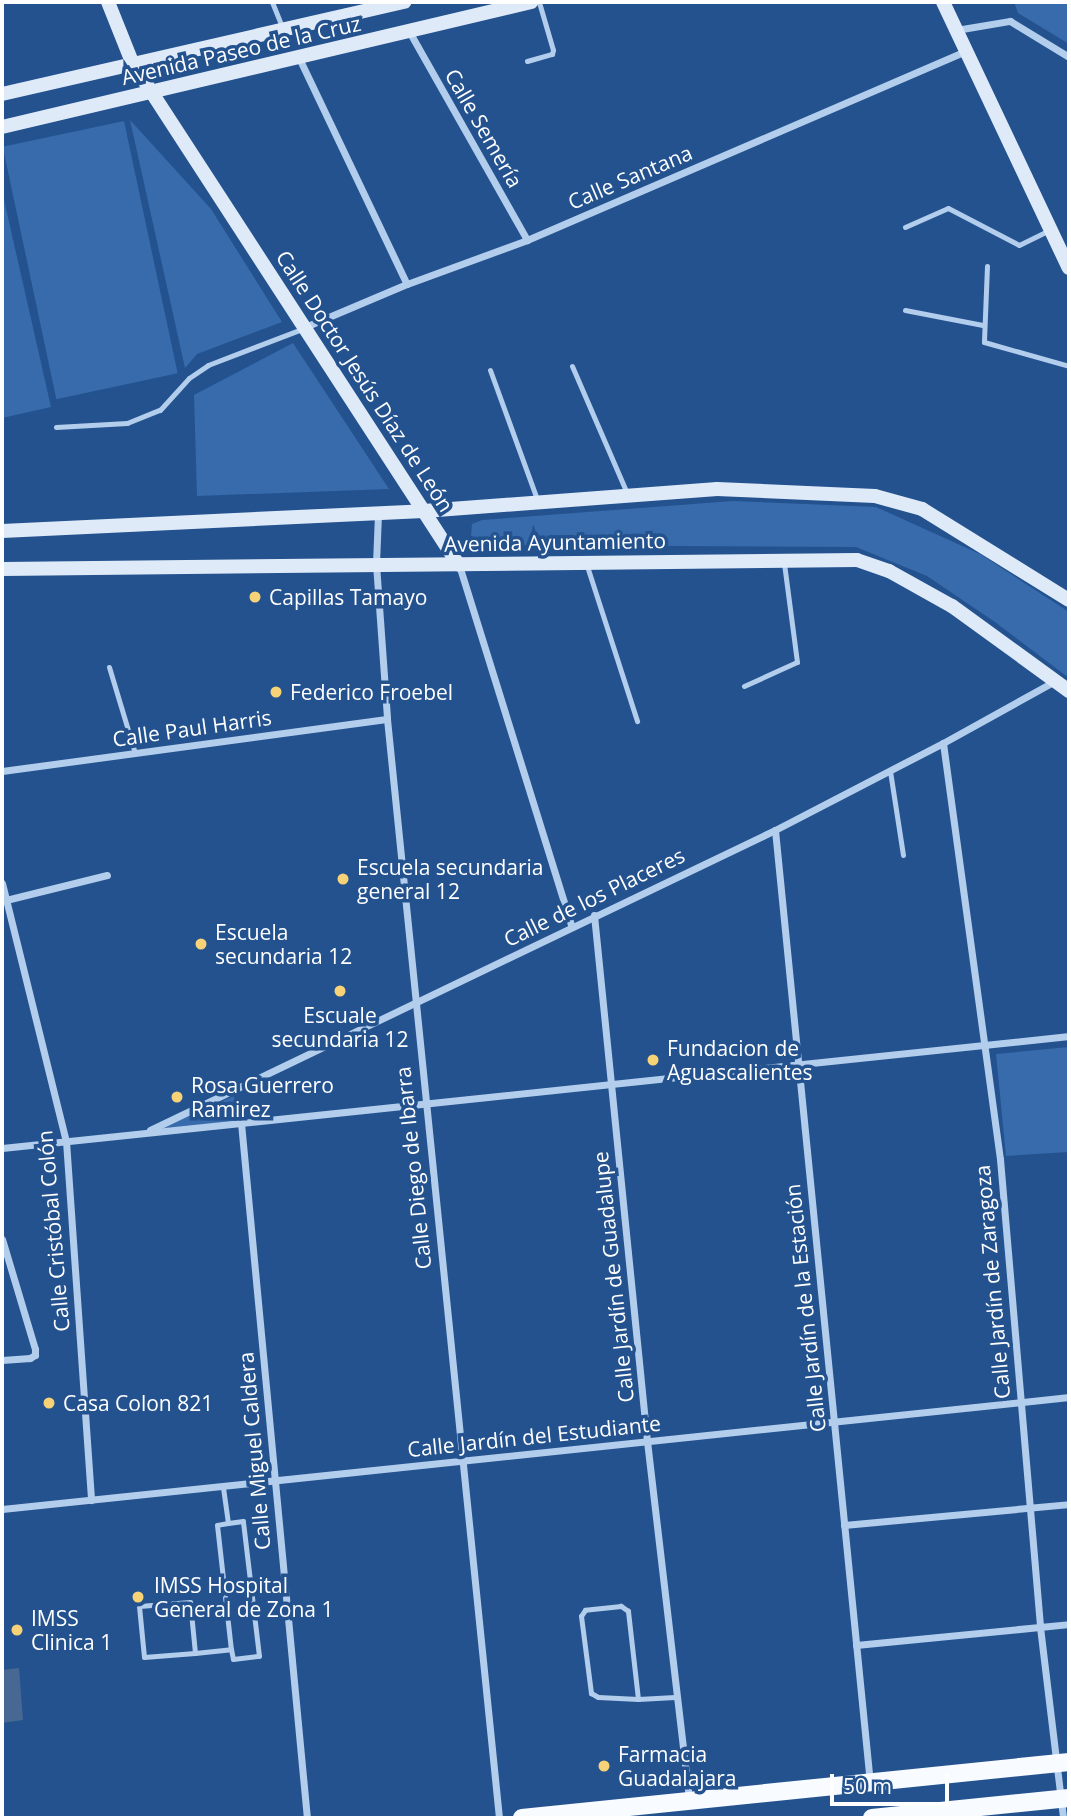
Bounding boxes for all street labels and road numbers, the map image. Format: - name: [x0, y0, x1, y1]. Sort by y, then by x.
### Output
- street label: Avenida Paseo de la Cruz: [119, 10, 363, 90]
- street label: Calle Semería: [440, 64, 528, 192]
- street label: Calle Santana: [564, 140, 696, 214]
- street label: Calle Doctor Jesús Díaz de León: [271, 246, 459, 516]
- street label: Avenida Ayuntamiento: [444, 527, 666, 557]
- street label: Calle Paul Harris: [111, 704, 273, 752]
- street label: Calle de los Placeres: [499, 842, 689, 952]
- street label: Calle Diego de Ibarra: [390, 1065, 436, 1271]
- street label: Calle Cristóbal Colón: [32, 1129, 74, 1333]
- street label: Calle Jardín de Guadalupe: [587, 1150, 639, 1404]
- street label: Calle Jardín de Zaragoza: [969, 1164, 1015, 1400]
- street label: Calle Jardín de la Estación: [779, 1183, 831, 1433]
- street label: Calle Miguel Caldera: [233, 1351, 275, 1551]
- street label: Calle Jardín del Estudiante: [406, 1410, 662, 1462]

